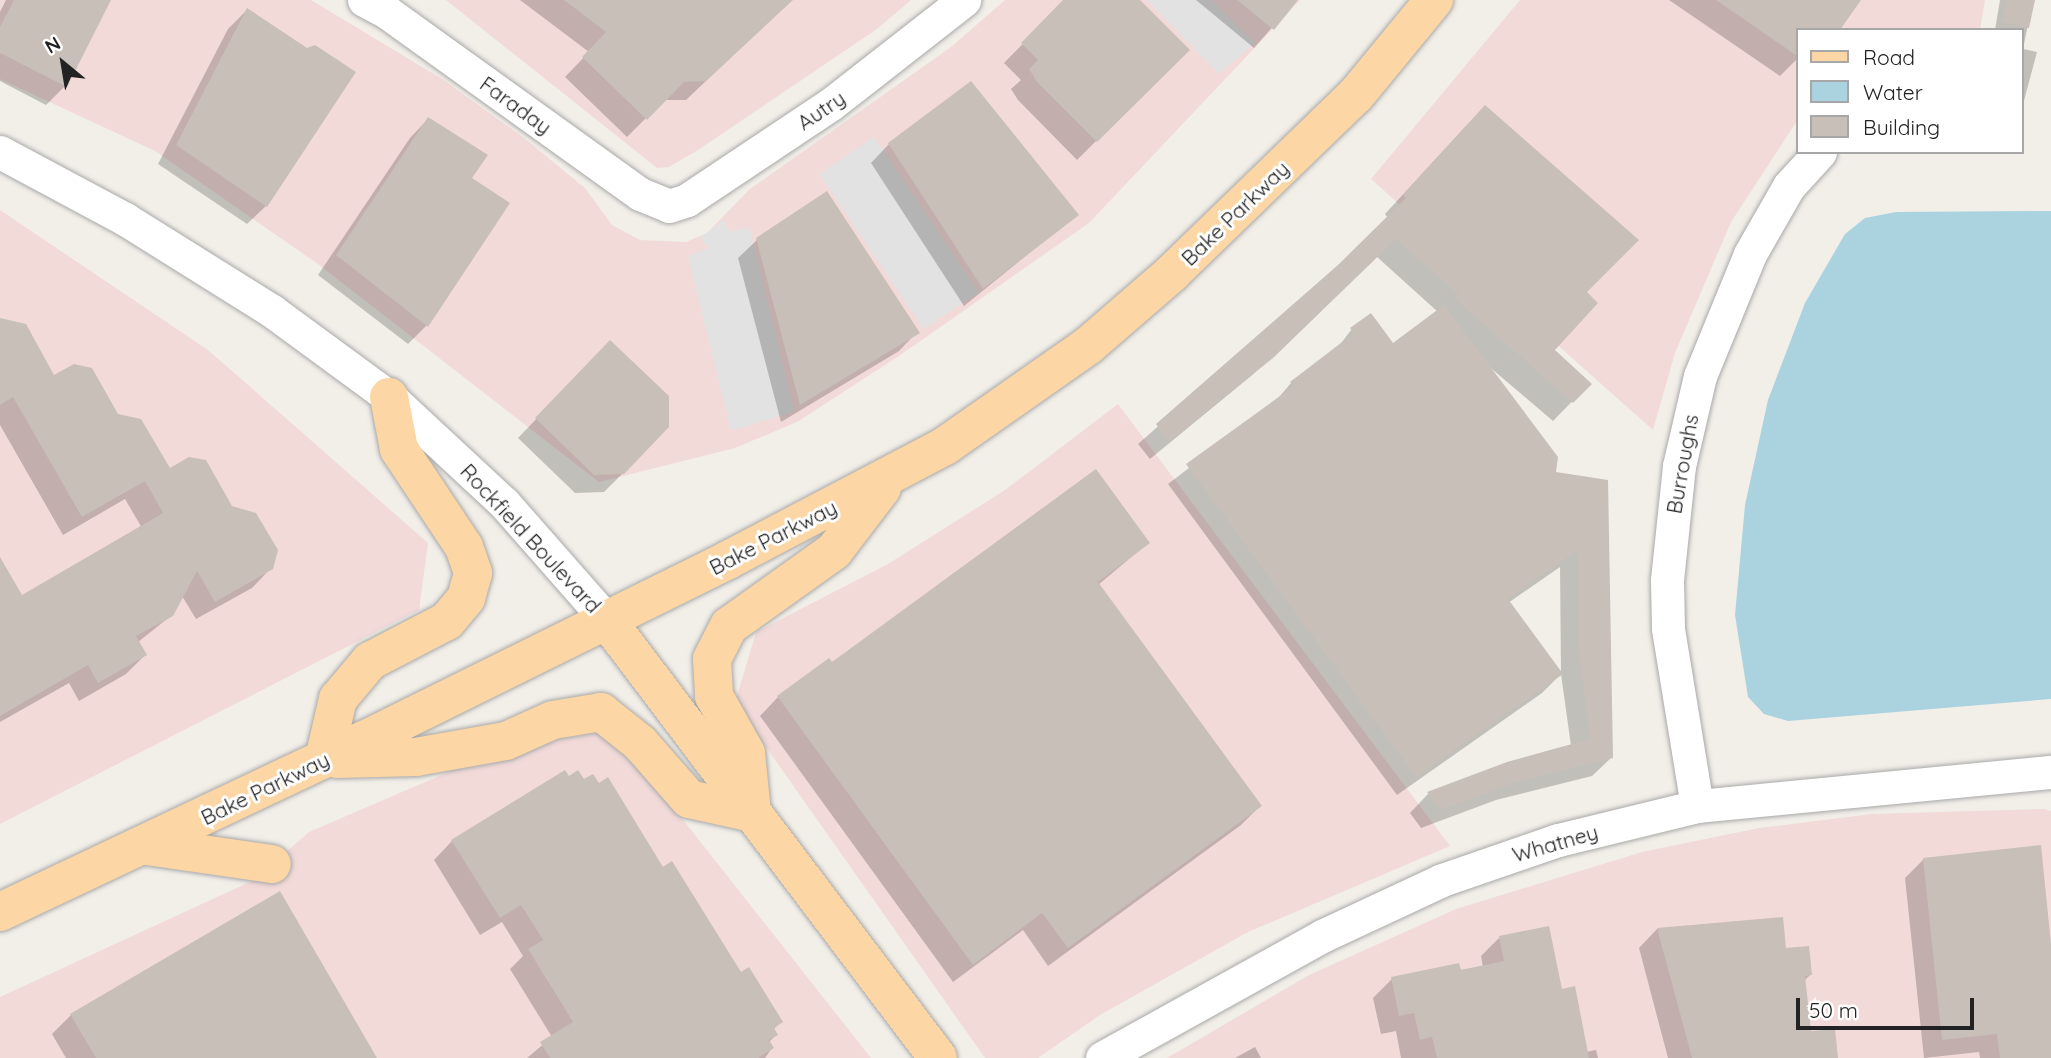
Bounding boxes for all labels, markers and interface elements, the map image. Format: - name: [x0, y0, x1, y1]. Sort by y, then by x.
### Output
- north arrow: [28, 28, 98, 98]
- legend: [1796, 28, 2023, 154]
- text: N: [40, 31, 65, 59]
- text: Road: [1863, 44, 1915, 70]
- street label: Faraday: [475, 71, 557, 139]
- text: Water: [1863, 79, 1923, 105]
- street label: Autry: [792, 85, 850, 135]
- text: Building: [1863, 114, 1940, 140]
- street label: Bake Parkway: [1176, 155, 1294, 271]
- street label: Burroughs: [1661, 412, 1703, 516]
- street label: Rockfield Boulevard: [455, 458, 607, 618]
- street label: Bake Parkway: [705, 494, 841, 580]
- street label: Bake Parkway: [197, 746, 333, 830]
- street label: Whatney: [1509, 819, 1601, 867]
- scale bar: [1799, 984, 1978, 1028]
- text: 50 m: [1809, 997, 1858, 1023]

